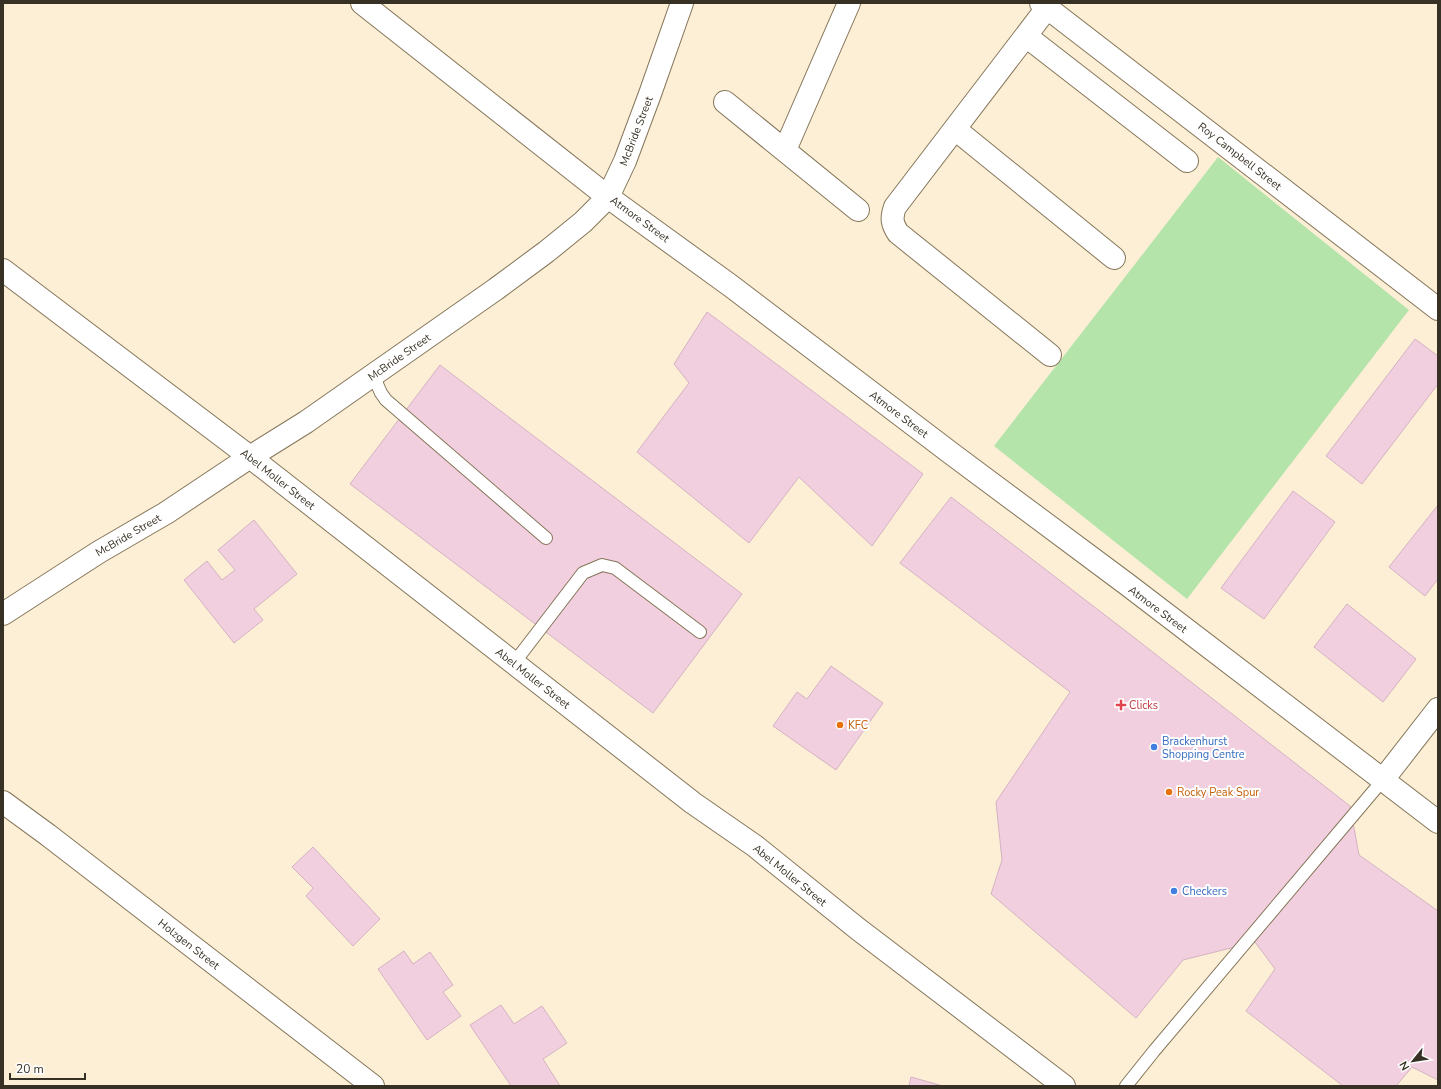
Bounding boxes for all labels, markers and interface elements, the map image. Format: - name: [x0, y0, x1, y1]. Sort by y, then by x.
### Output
- street label: McBride Street: [616, 94, 657, 168]
- street label: Roy Campbell Street: [1195, 119, 1285, 194]
- street label: Atmore Street: [607, 193, 672, 246]
- street label: McBride Street: [365, 330, 434, 385]
- street label: Atmore Street: [866, 387, 931, 441]
- street label: Abel Moller Street: [237, 445, 318, 513]
- street label: McBride Street: [93, 510, 164, 560]
- street label: Atmore Street: [1125, 582, 1190, 636]
- street label: Abel Moller Street: [492, 644, 573, 712]
- place label: Clicks: [1129, 698, 1158, 713]
- marker: Clicks: [1116, 700, 1126, 710]
- place label: KFC: [848, 718, 868, 733]
- marker: KFC: [835, 720, 845, 730]
- place label: Brackenhurst Shopping Centre: [1162, 734, 1245, 762]
- marker: Brackenhurst Shopping Centre: [1149, 742, 1159, 752]
- place label: Rocky Peak Spur: [1177, 785, 1259, 800]
- marker: Rocky Peak Spur: [1164, 787, 1174, 797]
- street label: Abel Moller Street: [750, 841, 830, 910]
- place label: Checkers: [1182, 884, 1227, 899]
- marker: Checkers: [1169, 886, 1179, 896]
- street label: Holzgen Street: [155, 916, 223, 973]
- north arrow: [1393, 1041, 1433, 1081]
- scale bar: [10, 1055, 85, 1081]
- text: N: [1396, 1058, 1413, 1073]
- text: 20 m: [16, 1061, 44, 1077]

